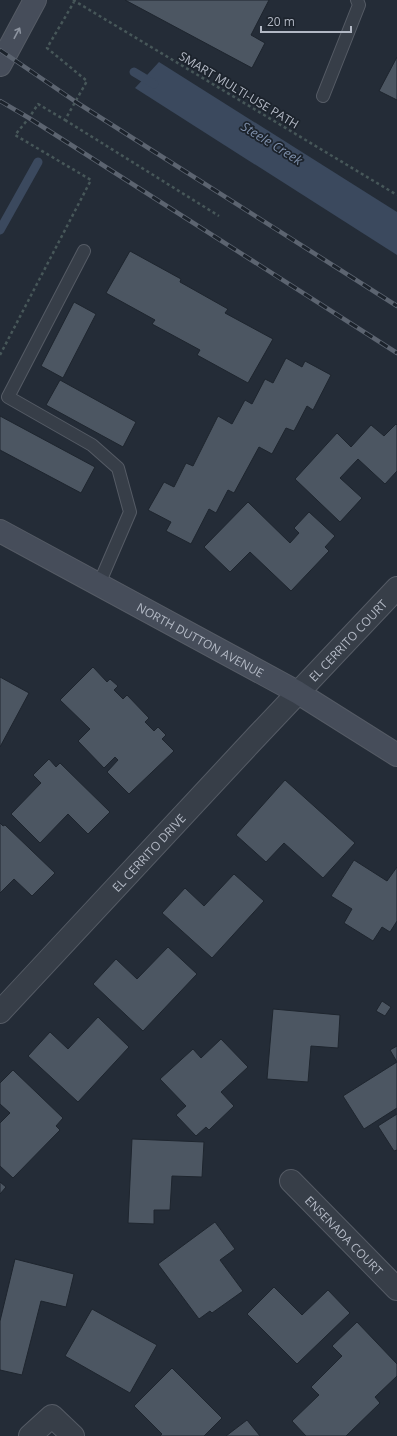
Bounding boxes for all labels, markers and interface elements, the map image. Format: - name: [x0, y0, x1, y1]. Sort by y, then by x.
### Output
- scale bar: [261, 8, 351, 34]
- text: 20 m: [267, 13, 295, 30]
- one-way arrow: [14, 27, 22, 39]
- street label: SMART MULTI-USE PATH: [176, 47, 302, 133]
- water label: Steele Creek: [238, 117, 307, 169]
- street label: EL CERRITO COURT: [305, 595, 391, 685]
- street label: NORTH DUTTON AVENUE: [134, 598, 267, 681]
- street label: EL CERRITO DRIVE: [108, 810, 189, 895]
- street label: ENSENADA COURT: [301, 1192, 387, 1279]

